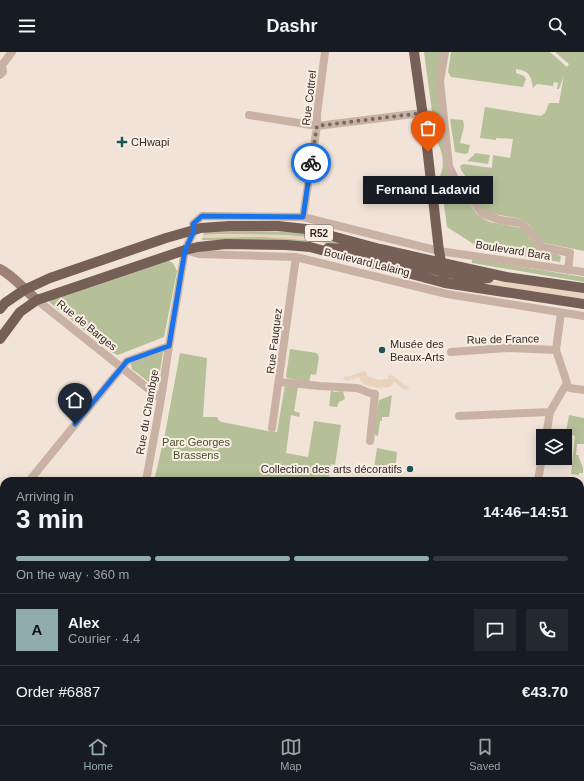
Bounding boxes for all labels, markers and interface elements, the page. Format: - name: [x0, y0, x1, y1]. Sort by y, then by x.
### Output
- icon: menu: [16, 15, 38, 37]
- icon: search: [546, 15, 568, 37]
- text: Dashr: [266, 16, 318, 36]
- street label: Rue Cottrel: [300, 70, 318, 126]
- pin: [411, 111, 445, 152]
- icon: bag: [417, 117, 439, 139]
- marker: CHwapi: [116, 136, 128, 148]
- place label: CHwapi: [131, 136, 170, 148]
- courier: [291, 143, 331, 183]
- icon: bike: [300, 152, 322, 174]
- callout: Fernand Ladavid: [363, 176, 493, 204]
- text: Fernand Ladavid: [376, 182, 480, 197]
- road number: R52: [305, 225, 333, 241]
- street label: Boulevard Bara: [475, 238, 552, 262]
- street label: Boulevard Lalaing: [323, 246, 411, 278]
- street label: Rue de Barges: [55, 297, 120, 353]
- street label: Rue Fauquez: [264, 307, 284, 375]
- street label: Rue de France: [467, 332, 539, 346]
- place label: Musée des Beaux-Arts: [390, 338, 445, 363]
- marker: Musée des Beaux-Arts: [377, 345, 387, 355]
- street label: Rue du Chambge: [134, 368, 160, 456]
- pin: [58, 383, 92, 424]
- icon: home: [64, 389, 86, 411]
- map controls: [536, 429, 572, 465]
- button: layers: [536, 429, 572, 465]
- park label: Parc Georges Brassens: [162, 436, 230, 461]
- place label: Collection des arts décoratifs: [261, 463, 402, 475]
- marker: Collection des arts décoratifs: [405, 464, 415, 474]
- text: Arriving in: [16, 489, 74, 504]
- text: 14:46–14:51: [483, 503, 568, 520]
- text: 3 min: [16, 504, 84, 534]
- text: On the way · 360 m: [16, 567, 129, 582]
- button: chat: [474, 609, 516, 651]
- button: phone: [526, 609, 568, 651]
- text: Alex: [68, 614, 100, 631]
- text: A: [32, 621, 42, 638]
- text: Courier · 4.4: [68, 631, 140, 646]
- text: Order #6887: [16, 683, 100, 700]
- text: €43.70: [522, 683, 568, 700]
- tab: Home: [84, 736, 113, 772]
- tab: Map: [280, 736, 302, 772]
- tab: Saved: [469, 736, 500, 772]

